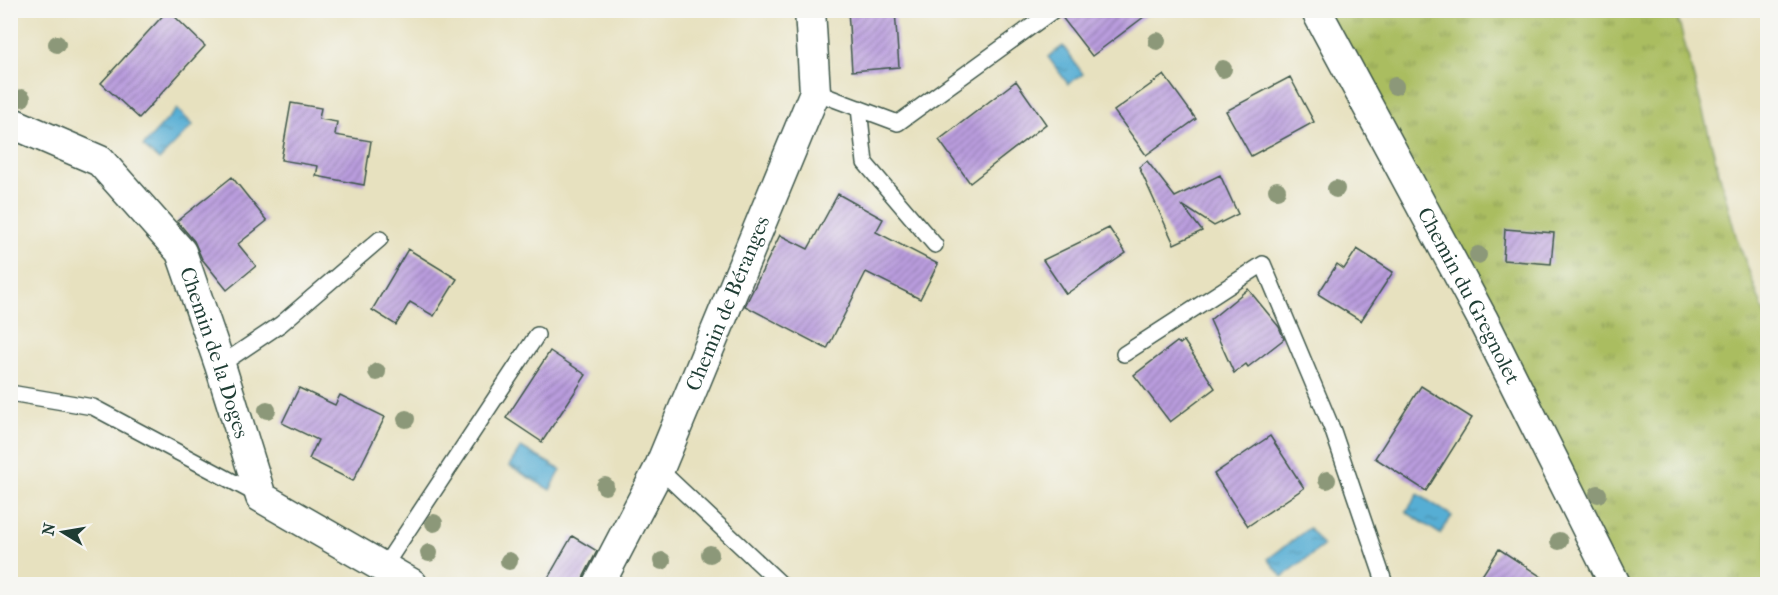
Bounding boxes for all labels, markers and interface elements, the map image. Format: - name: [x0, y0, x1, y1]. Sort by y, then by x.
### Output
- street label: Chemin du Gregnolet: [1413, 203, 1525, 388]
- street label: Chemin de Béranges: [681, 212, 775, 394]
- street label: Chemin de la Doges: [175, 264, 254, 441]
- north arrow: [33, 502, 93, 562]
- text: N: [38, 521, 59, 537]

